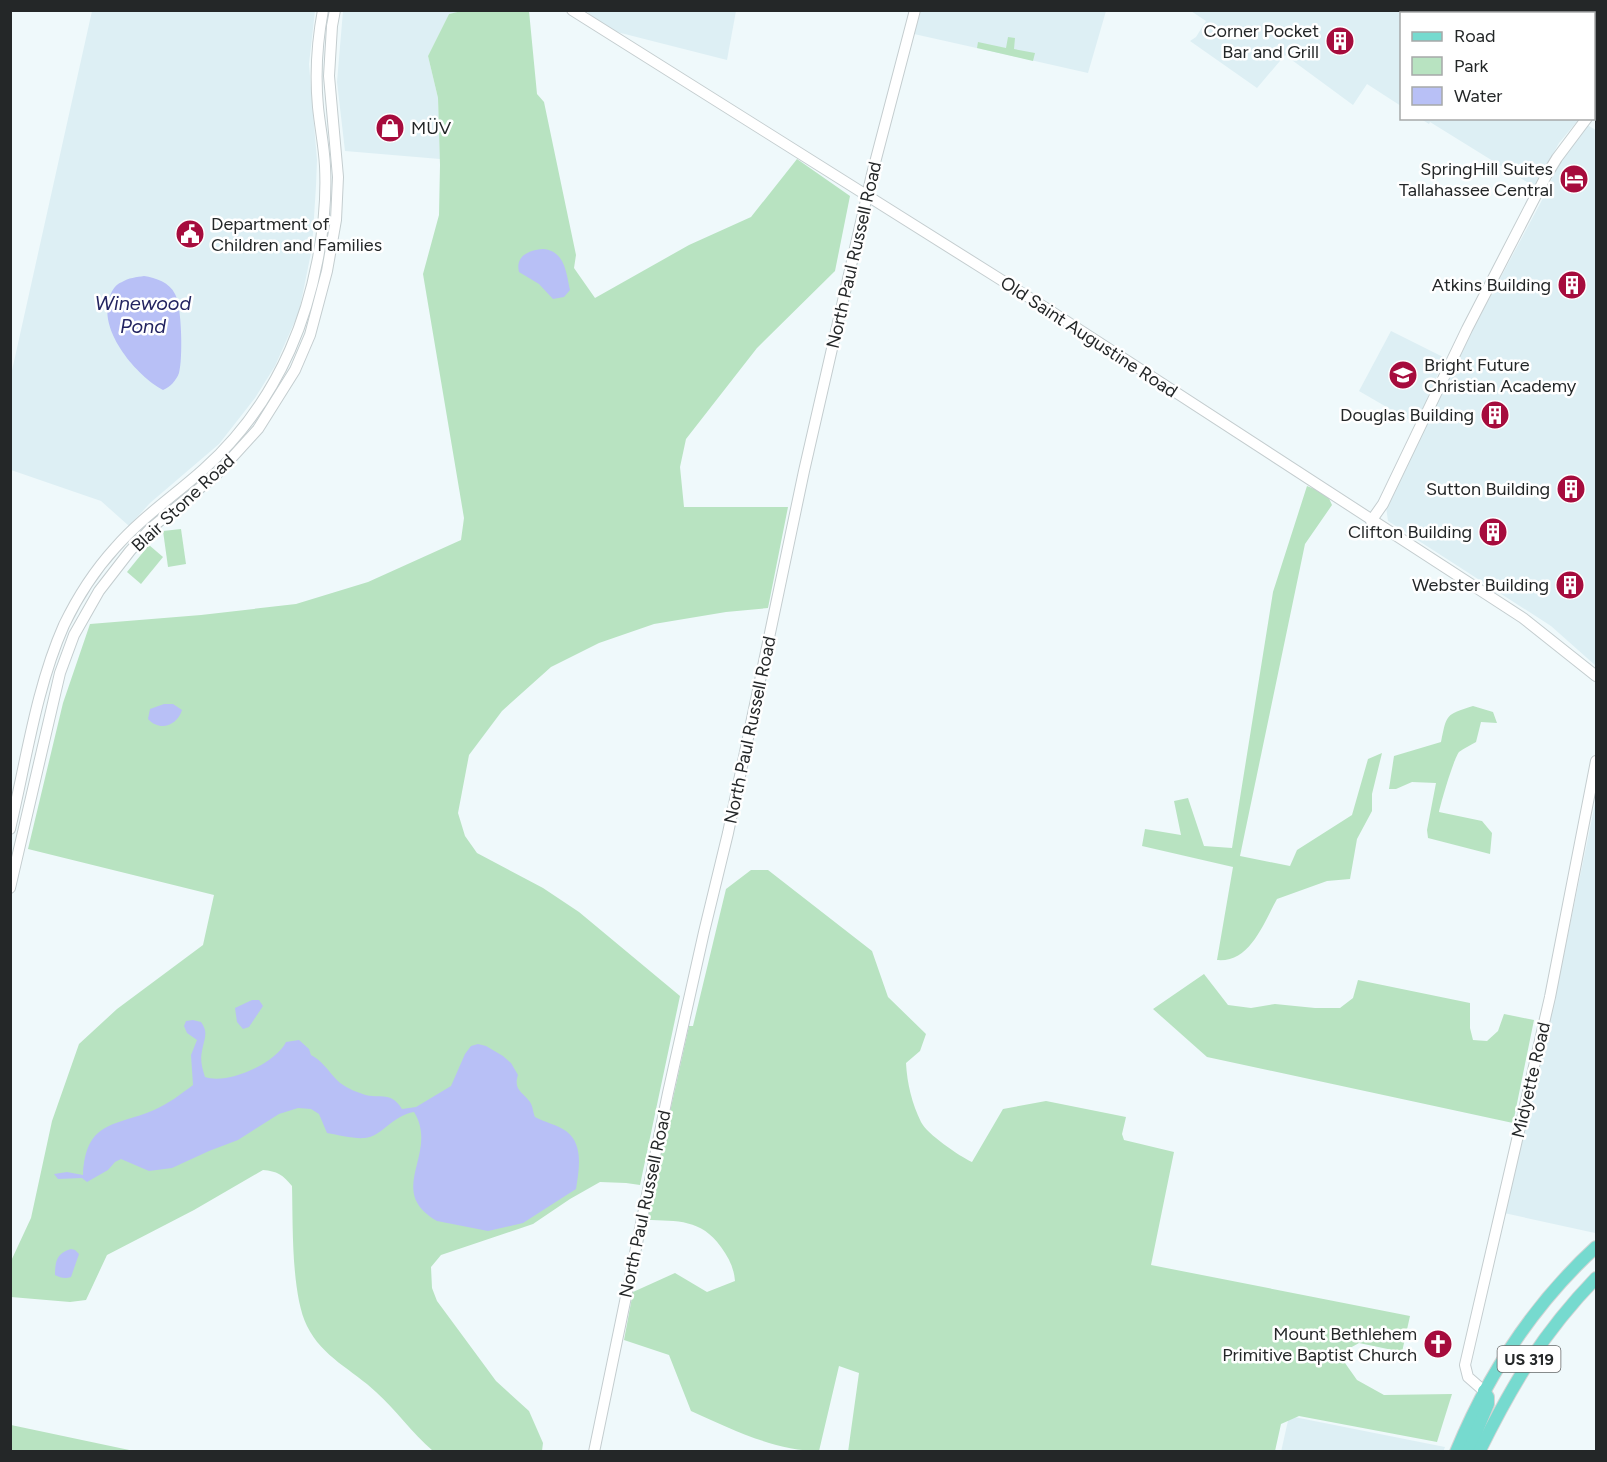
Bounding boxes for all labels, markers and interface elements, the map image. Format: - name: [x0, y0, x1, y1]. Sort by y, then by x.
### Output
- legend: [1400, 12, 1595, 120]
- place label: Corner Pocket Bar and Grill: [1204, 20, 1319, 63]
- building icon: Corner Pocket Bar and Grill: [1324, 25, 1356, 57]
- text: Road: [1454, 25, 1495, 47]
- text: Park: [1454, 55, 1489, 77]
- text: Water: [1454, 85, 1502, 107]
- shop icon: MÜV: [374, 112, 406, 144]
- place label: MÜV: [411, 117, 452, 139]
- place label: SpringHill Suites Tallahassee Central: [1399, 158, 1553, 201]
- street label: North Paul Russell Road: [822, 159, 886, 351]
- hotel icon: SpringHill Suites Tallahassee Central: [1558, 163, 1590, 195]
- place label: Department of Children and Families: [211, 213, 382, 256]
- public building icon: Department of Children and Families: [174, 218, 206, 250]
- building icon: Atkins Building: [1556, 269, 1588, 301]
- street label: Old Saint Augustine Road: [996, 272, 1182, 402]
- place label: Atkins Building: [1432, 274, 1551, 296]
- water label: Winewood Pond: [95, 291, 191, 338]
- place label: Bright Future Christian Academy: [1424, 354, 1577, 397]
- school or university icon: Bright Future Christian Academy: [1387, 359, 1419, 391]
- building icon: Douglas Building: [1479, 399, 1511, 431]
- place label: Douglas Building: [1340, 404, 1474, 426]
- street label: Blair Stone Road: [127, 450, 239, 556]
- building icon: Sutton Building: [1555, 473, 1587, 505]
- place label: Sutton Building: [1426, 478, 1550, 500]
- building icon: Clifton Building: [1477, 516, 1509, 548]
- place label: Clifton Building: [1348, 521, 1472, 543]
- building icon: Webster Building: [1554, 569, 1586, 601]
- place label: Webster Building: [1412, 574, 1549, 596]
- street label: North Paul Russell Road: [719, 634, 781, 826]
- street label: Midyette Road: [1507, 1020, 1555, 1140]
- street label: North Paul Russell Road: [614, 1108, 676, 1300]
- place label: Mount Bethlehem Primitive Baptist Church: [1222, 1323, 1417, 1366]
- church icon: Mount Bethlehem Primitive Baptist Church: [1422, 1328, 1454, 1360]
- road number: US 319: [1498, 1346, 1561, 1372]

